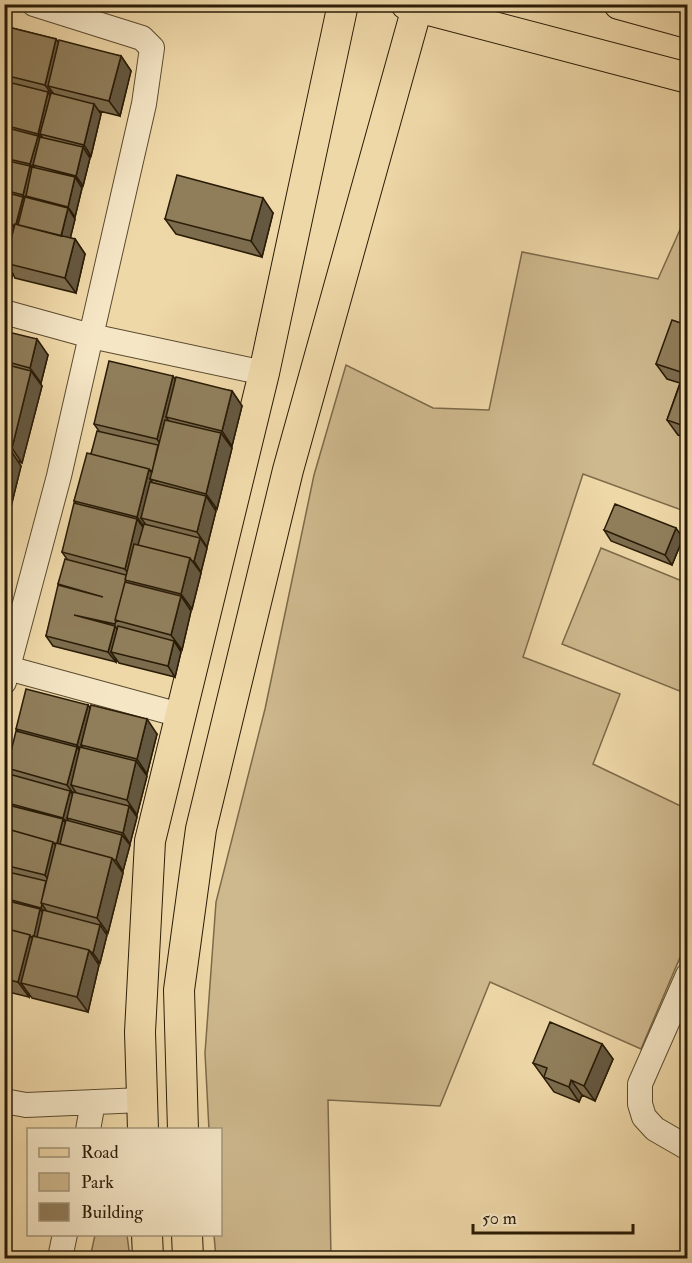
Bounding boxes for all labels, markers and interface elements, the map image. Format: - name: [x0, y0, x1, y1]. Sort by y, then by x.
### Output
- legend: [27, 1128, 222, 1236]
- text: Road: [81, 1141, 119, 1164]
- text: Park: [81, 1171, 114, 1194]
- scale bar: [473, 1197, 634, 1235]
- text: Building: [81, 1201, 144, 1224]
- text: 50 m: [482, 1207, 517, 1230]

